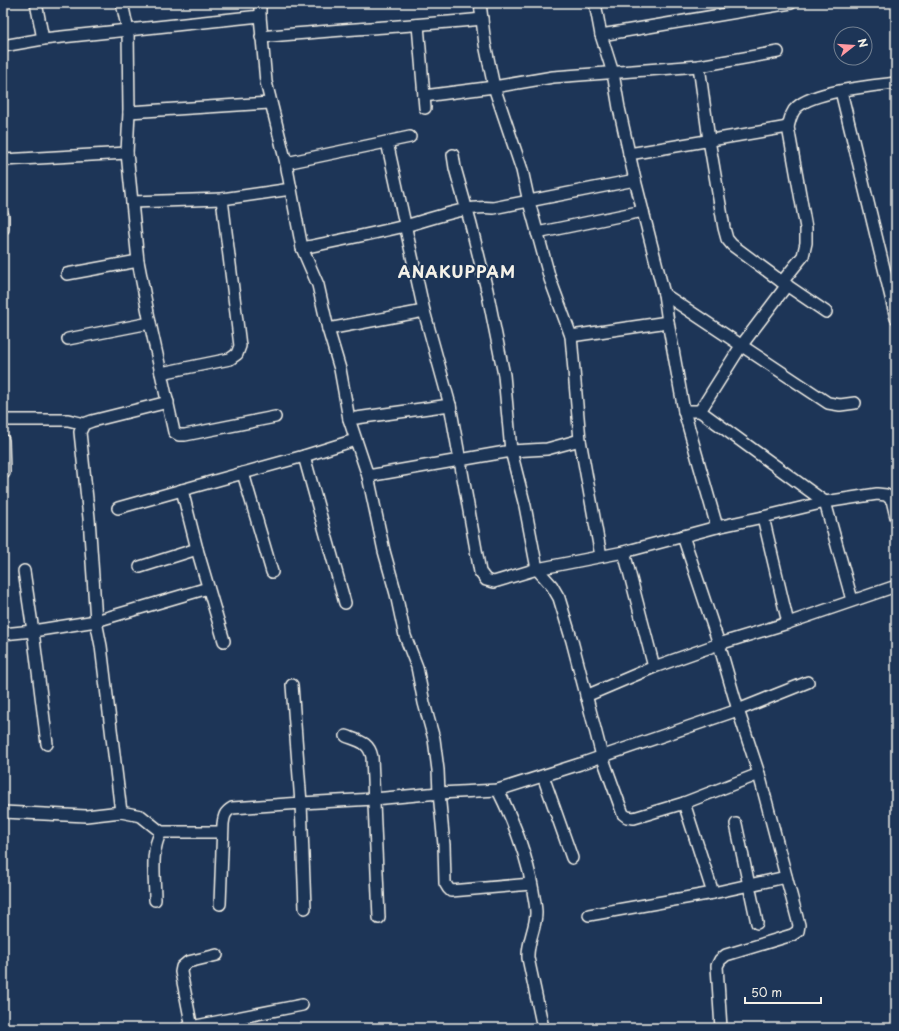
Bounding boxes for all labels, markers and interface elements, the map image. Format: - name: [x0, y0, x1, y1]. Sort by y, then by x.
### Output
- north arrow: [833, 26, 873, 66]
- text: N: [854, 36, 873, 50]
- district label: ANAKUPPAM: [398, 259, 516, 283]
- scale bar: [745, 979, 821, 1005]
- text: 50 m: [751, 983, 782, 1001]

